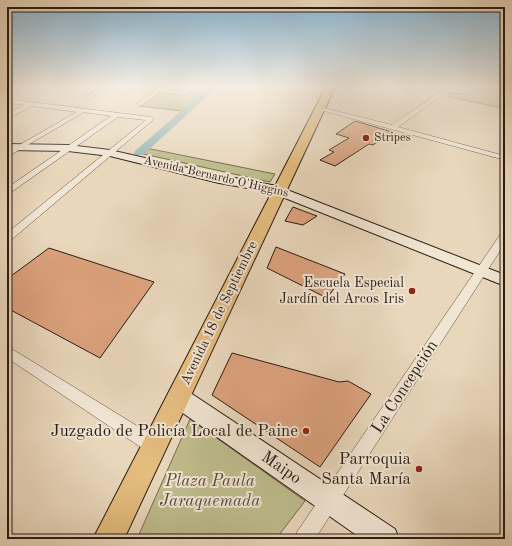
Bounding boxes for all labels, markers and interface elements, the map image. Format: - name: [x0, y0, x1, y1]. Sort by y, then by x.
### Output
- place label: Stripes: [374, 132, 411, 144]
- marker: Stripes: [361, 133, 371, 143]
- street label: Avenida Bernardo O'Higgins: [142, 154, 290, 200]
- street label: Avenida 18 de Septiembre: [178, 239, 260, 387]
- place label: Escuela Especial Jardín del Arcos Iris: [279, 276, 404, 306]
- marker: Escuela Especial Jardín del Arcos Iris: [407, 286, 417, 296]
- street label: La Concepción: [369, 337, 441, 437]
- place label: Juzgado de Policía Local de Paine: [50, 423, 298, 440]
- marker: Juzgado de Policía Local de Paine: [301, 426, 311, 436]
- street label: Maipo: [258, 448, 304, 488]
- place label: Parroquia Santa María: [321, 451, 412, 488]
- marker: Parroquia Santa María: [414, 464, 424, 474]
- park label: Plaza Paula Jaraquemada: [160, 473, 260, 510]

